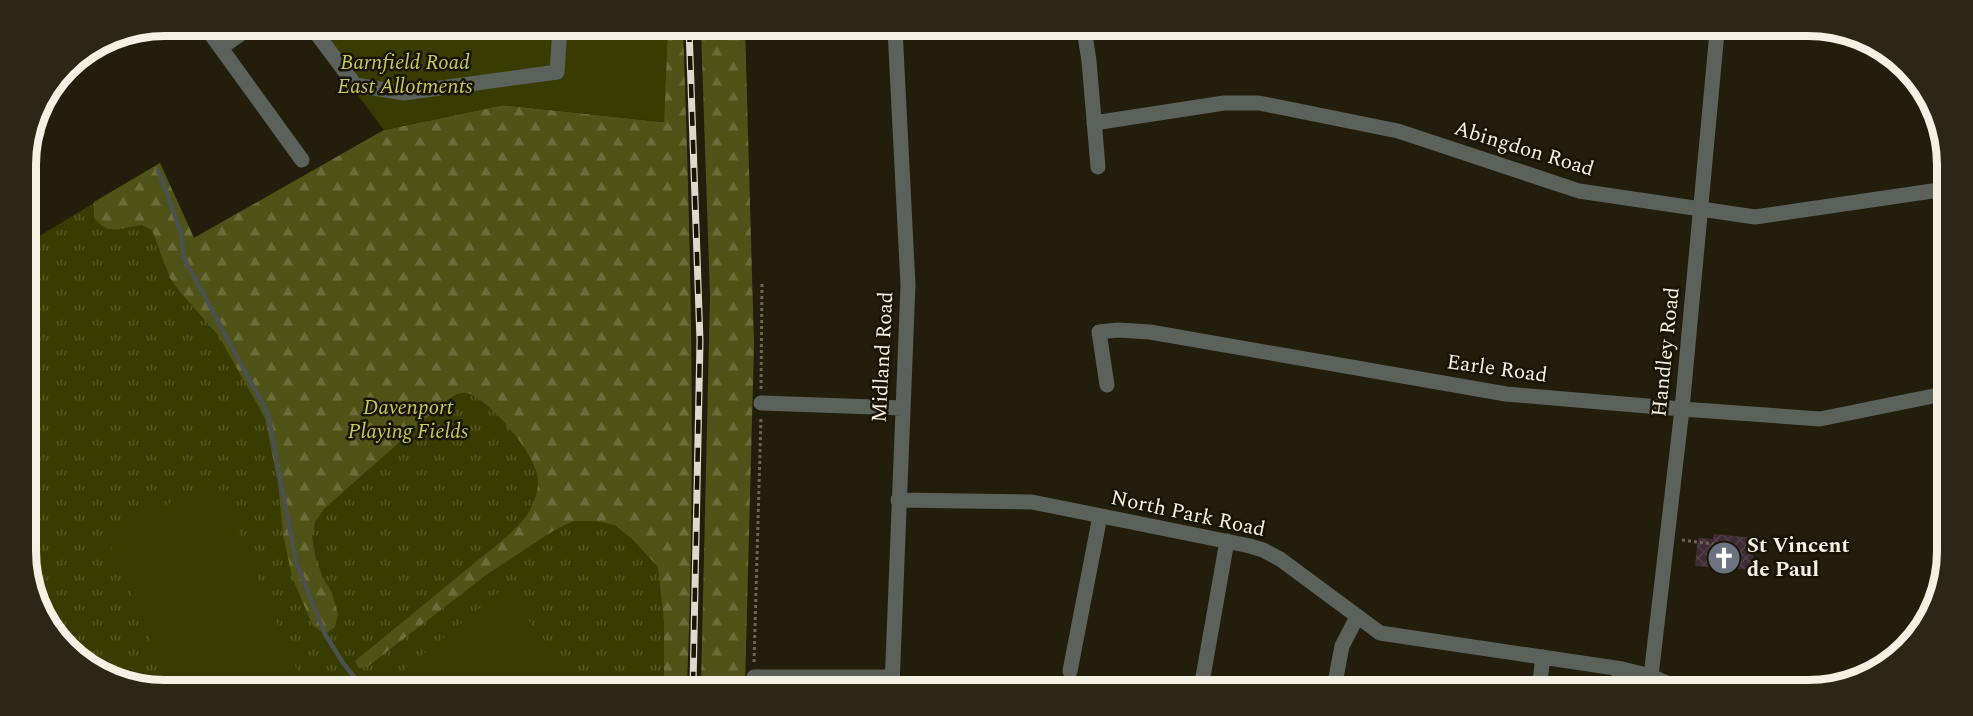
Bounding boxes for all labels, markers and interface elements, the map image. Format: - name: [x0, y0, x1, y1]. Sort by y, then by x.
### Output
- park label: Barnfield Road East Allotments: [337, 47, 473, 103]
- street label: Abingdon Road: [1450, 113, 1598, 185]
- street label: Handley Road: [1643, 286, 1689, 418]
- street label: Midland Road: [864, 291, 902, 423]
- street label: Earle Road: [1445, 346, 1549, 392]
- park label: Davenport Playing Fields: [348, 392, 469, 448]
- street label: North Park Road: [1108, 482, 1268, 546]
- place label: St Vincent de Paul: [1747, 530, 1850, 586]
- church icon: St Vincent de Paul: [1706, 540, 1742, 576]

